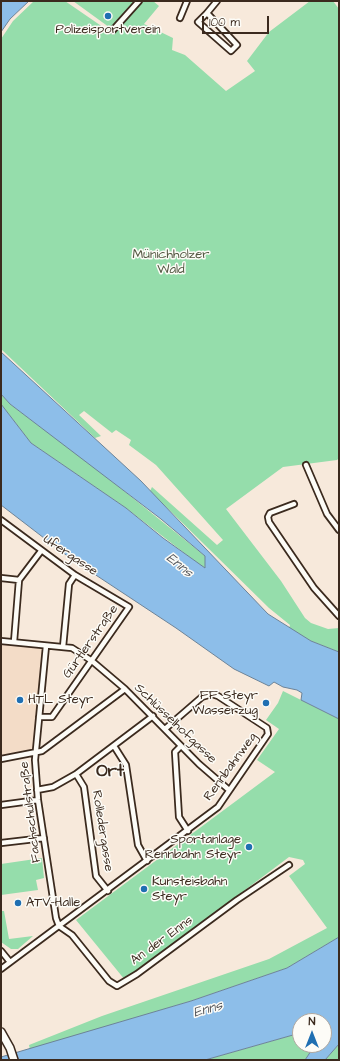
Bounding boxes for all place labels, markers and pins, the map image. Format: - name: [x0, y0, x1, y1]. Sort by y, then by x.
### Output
- marker: Polizeisportverein: [103, 11, 113, 21]
- place label: Polizeisportverein: [55, 22, 161, 38]
- place label: FF Steyr Wasserzug: [192, 688, 258, 719]
- place label: HTL Steyr: [28, 692, 93, 708]
- marker: HTL Steyr: [15, 695, 25, 705]
- marker: FF Steyr Wasserzug: [261, 698, 271, 708]
- place label: Sportanlage Rennbahn Steyr: [145, 832, 241, 863]
- marker: Sportanlage Rennbahn Steyr: [244, 842, 254, 852]
- place label: Kunsteisbahn Steyr: [152, 874, 227, 905]
- marker: Kunsteisbahn Steyr: [139, 884, 149, 894]
- place label: ATV-Halle: [26, 895, 80, 911]
- marker: ATV-Halle: [13, 898, 23, 908]

